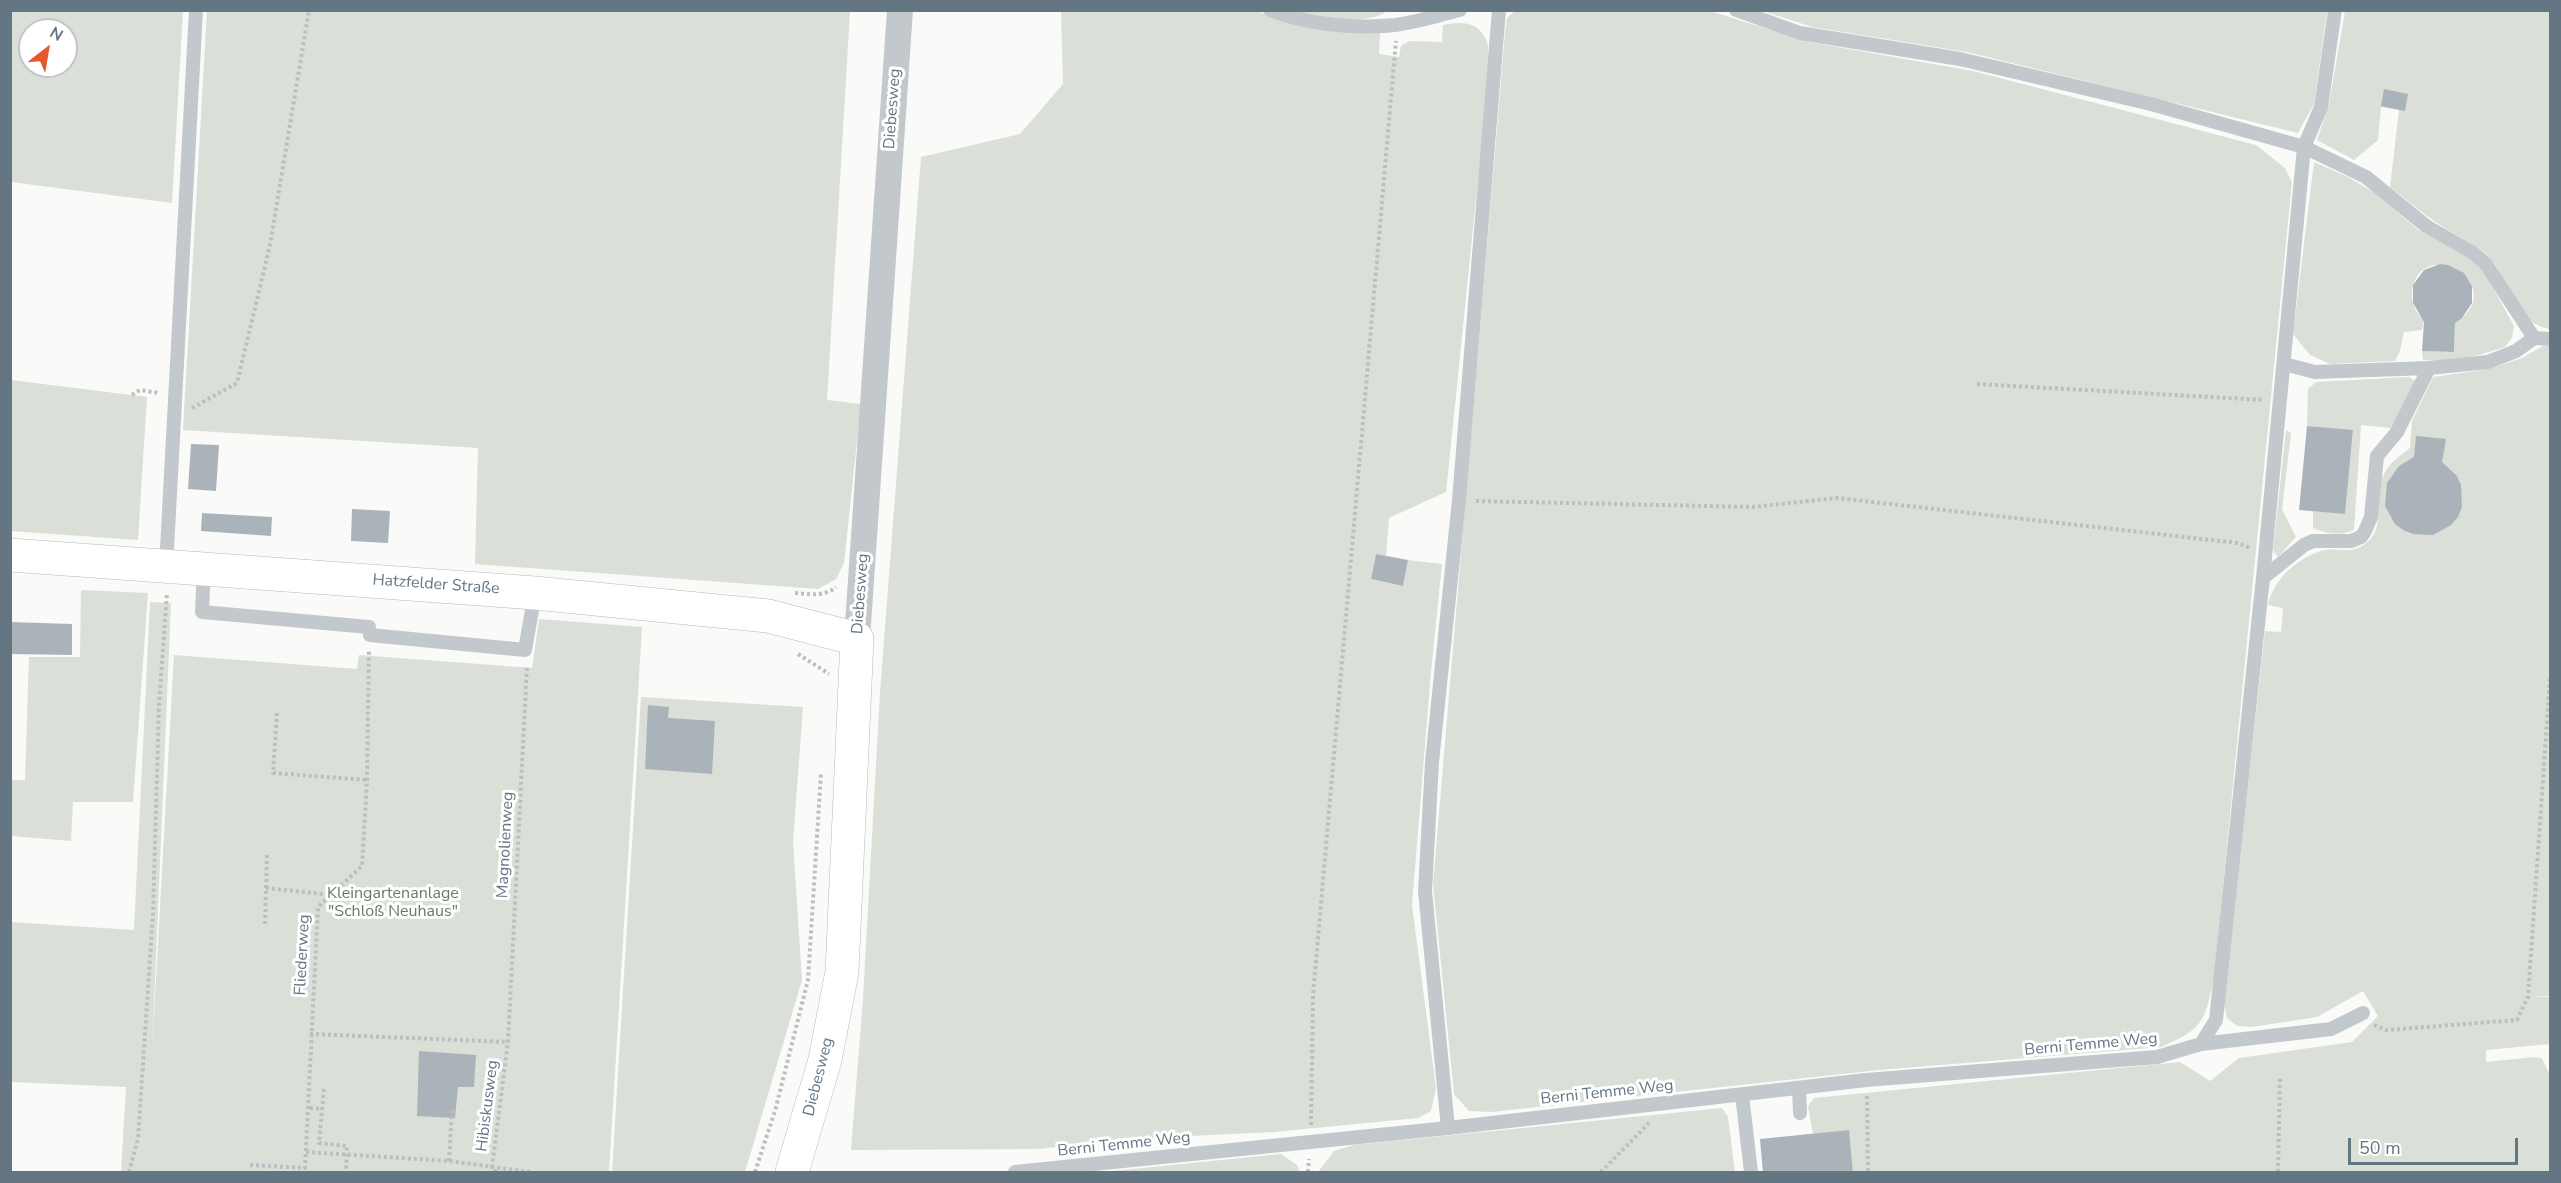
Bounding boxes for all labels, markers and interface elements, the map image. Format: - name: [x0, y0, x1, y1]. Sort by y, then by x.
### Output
- north arrow: [18, 18, 78, 78]
- text: N: [45, 22, 67, 47]
- street label: Diebesweg: [881, 68, 905, 150]
- street label: Diebesweg: [849, 553, 873, 635]
- street label: Hatzfelder Straße: [372, 571, 500, 599]
- street label: Magnolienweg: [494, 791, 518, 899]
- park label: Kleingartenanlage "Schloß Neuhaus": [327, 884, 459, 922]
- street label: Fliederweg: [291, 914, 315, 996]
- street label: Berni Temme Weg: [2024, 1030, 2158, 1060]
- street label: Diebesweg: [800, 1036, 838, 1118]
- street label: Hibiskusweg: [473, 1059, 503, 1153]
- street label: Berni Temme Weg: [1540, 1076, 1674, 1110]
- scale bar: [2351, 1126, 2520, 1164]
- street label: Berni Temme Weg: [1057, 1128, 1191, 1162]
- text: 50 m: [2359, 1136, 2401, 1160]

